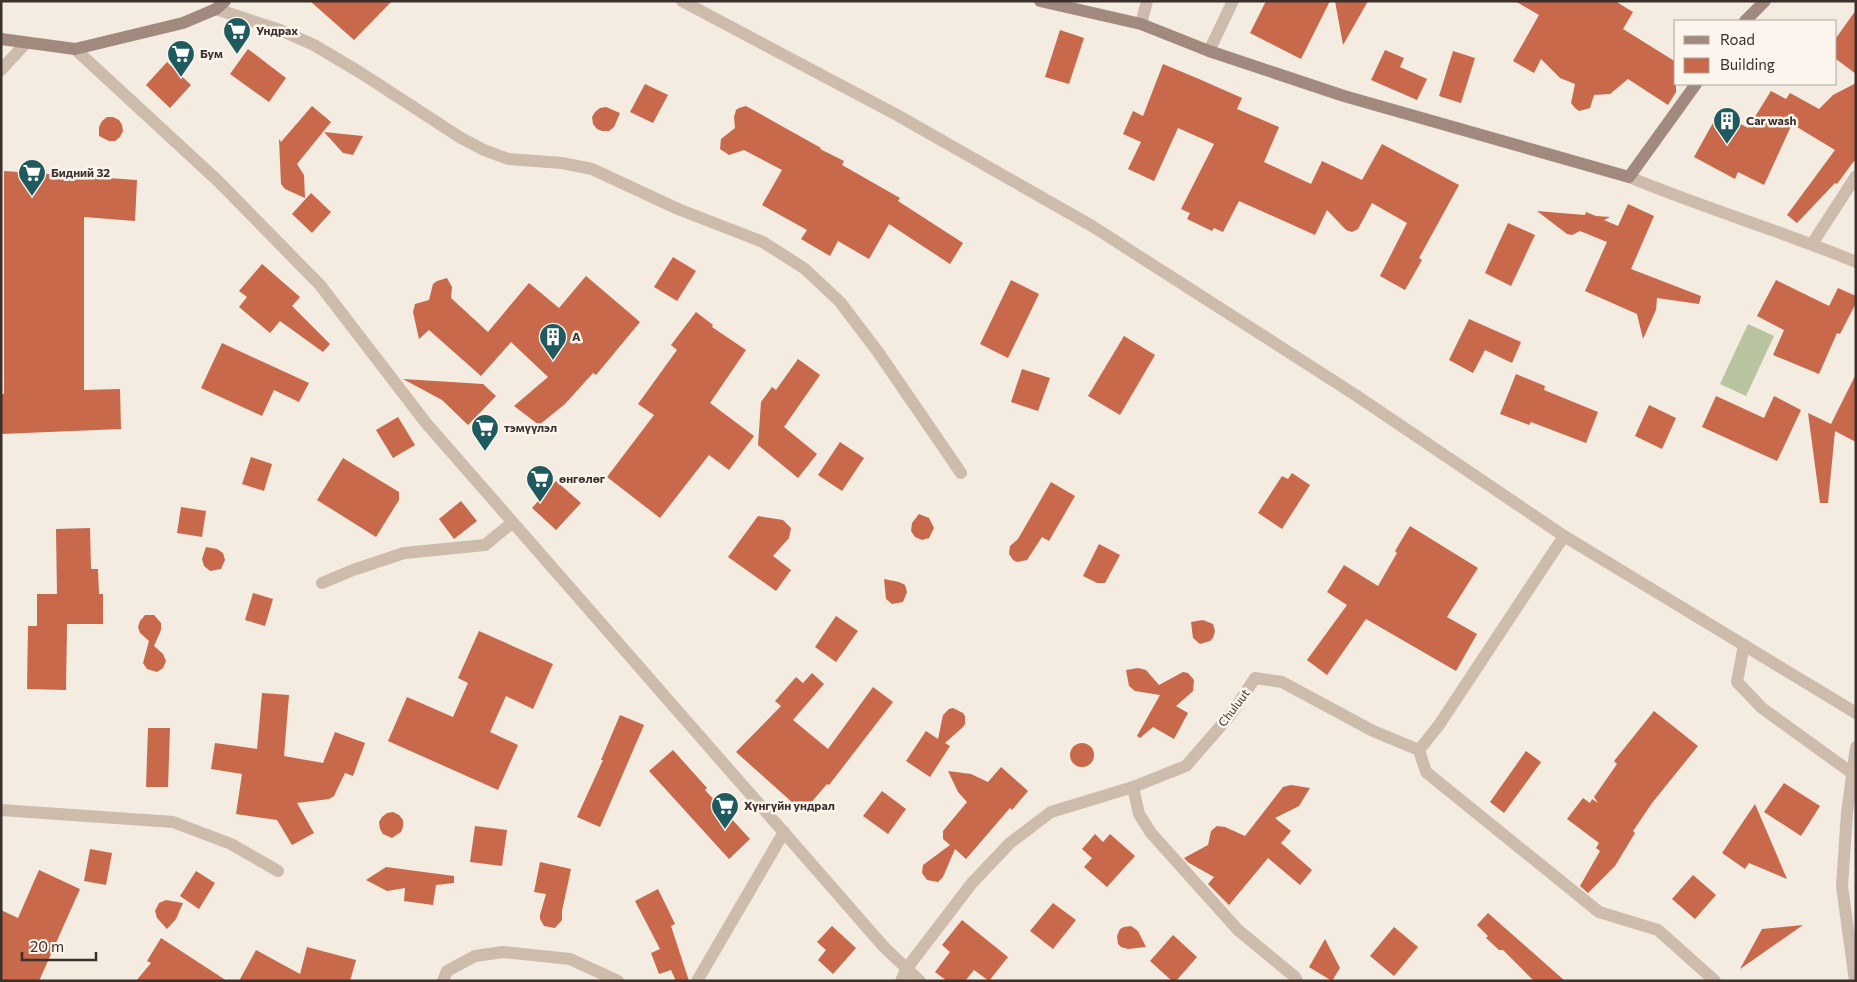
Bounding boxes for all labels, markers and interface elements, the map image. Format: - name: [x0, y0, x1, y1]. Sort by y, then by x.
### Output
- supermarket icon: Ундрах: [222, 16, 252, 55]
- legend: [1674, 20, 1837, 85]
- place label: Ундрах: [256, 23, 298, 37]
- text: Road: [1720, 30, 1755, 48]
- supermarket icon: Бум: [166, 39, 196, 78]
- place label: Бум: [200, 46, 223, 60]
- text: Building: [1720, 55, 1775, 73]
- building icon: Car wash: [1712, 106, 1742, 145]
- place label: Car wash: [1746, 113, 1797, 127]
- supermarket icon: Бидний 32: [17, 158, 47, 197]
- place label: Бидний 32: [51, 165, 110, 179]
- building icon: A: [538, 322, 568, 361]
- place label: A: [572, 329, 581, 343]
- supermarket icon: тэмүүлэл: [470, 413, 500, 452]
- place label: тэмүүлэл: [504, 420, 557, 434]
- supermarket icon: өнгөлөг: [525, 464, 555, 503]
- place label: өнгөлөг: [559, 471, 606, 485]
- street label: Chuluut: [1215, 686, 1252, 729]
- supermarket icon: Хүнгүйн ундрал: [710, 791, 740, 830]
- place label: Хүнгүйн ундрал: [744, 798, 835, 812]
- scale bar: [22, 930, 96, 962]
- text: 20 m: [30, 937, 64, 955]

